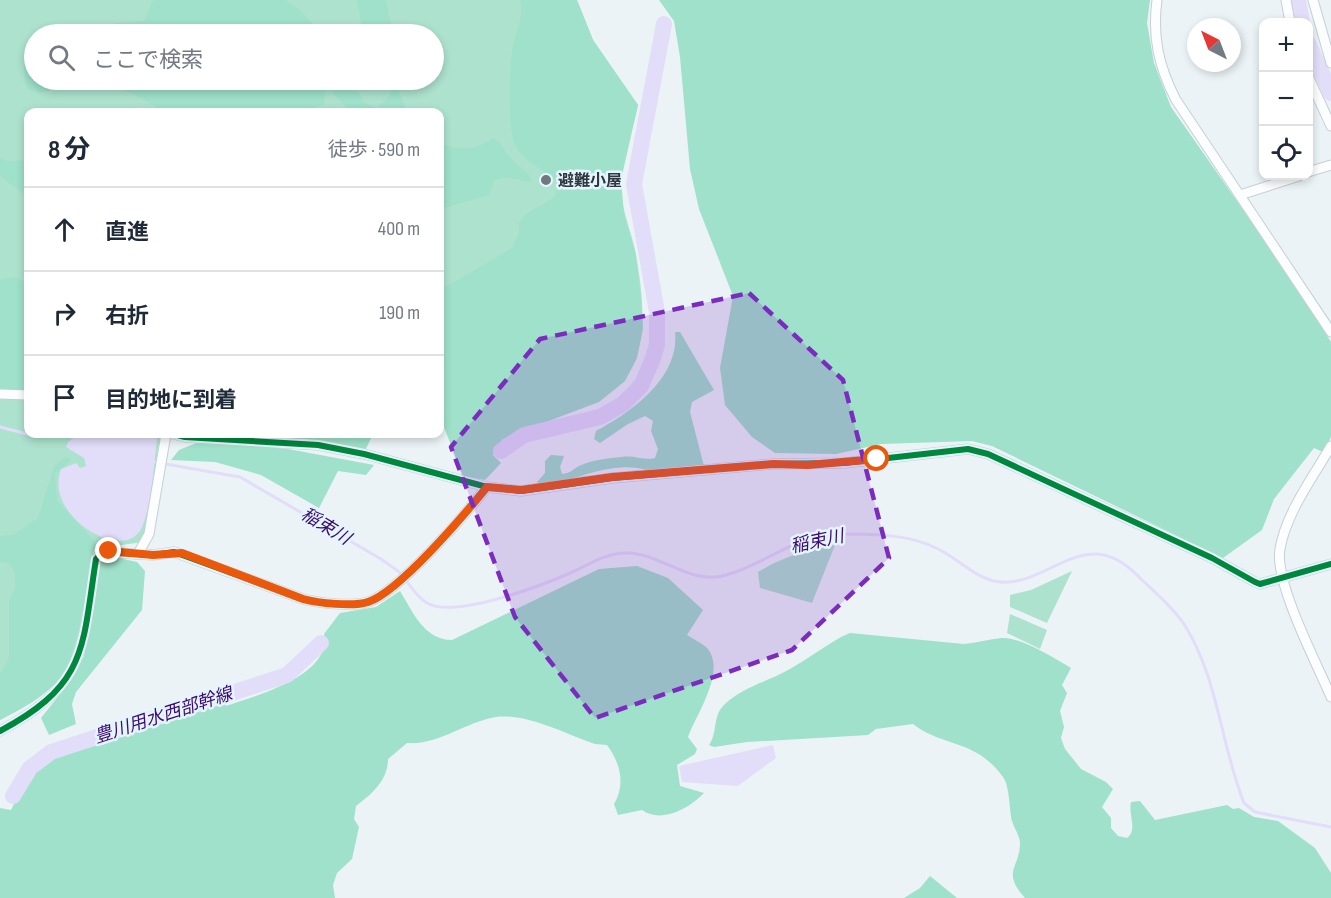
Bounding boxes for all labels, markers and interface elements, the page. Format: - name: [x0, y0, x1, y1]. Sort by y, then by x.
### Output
- north arrow: [1187, 18, 1241, 72]
- map controls: [1259, 18, 1313, 180]
- button: +: [1259, 18, 1313, 72]
- search box: [24, 24, 444, 90]
- icon: search: [45, 41, 78, 74]
- text: ここで検索: [93, 47, 203, 74]
- button: −: [1259, 72, 1313, 126]
- button: locate: [1259, 126, 1313, 180]
- text: 8 分: [48, 135, 90, 166]
- text: 徒歩 · 590 m: [328, 138, 420, 162]
- place label: 避難小屋: [558, 172, 622, 191]
- marker: 避難小屋: [539, 173, 553, 187]
- icon: ahead: [48, 213, 81, 246]
- text: 400 m: [378, 217, 420, 241]
- text: 直進: [105, 219, 149, 246]
- icon: right: [48, 297, 81, 330]
- text: 190 m: [379, 301, 420, 325]
- text: 右折: [105, 303, 149, 330]
- icon: arrive: [48, 381, 81, 414]
- text: 目的地に到着: [105, 387, 237, 414]
- route start: [863, 445, 889, 471]
- water label: 稲束川: [297, 504, 356, 550]
- water label: 稲束川: [789, 525, 848, 557]
- route end: [95, 537, 121, 563]
- water label: 豊川用水西部幹線: [91, 683, 237, 748]

